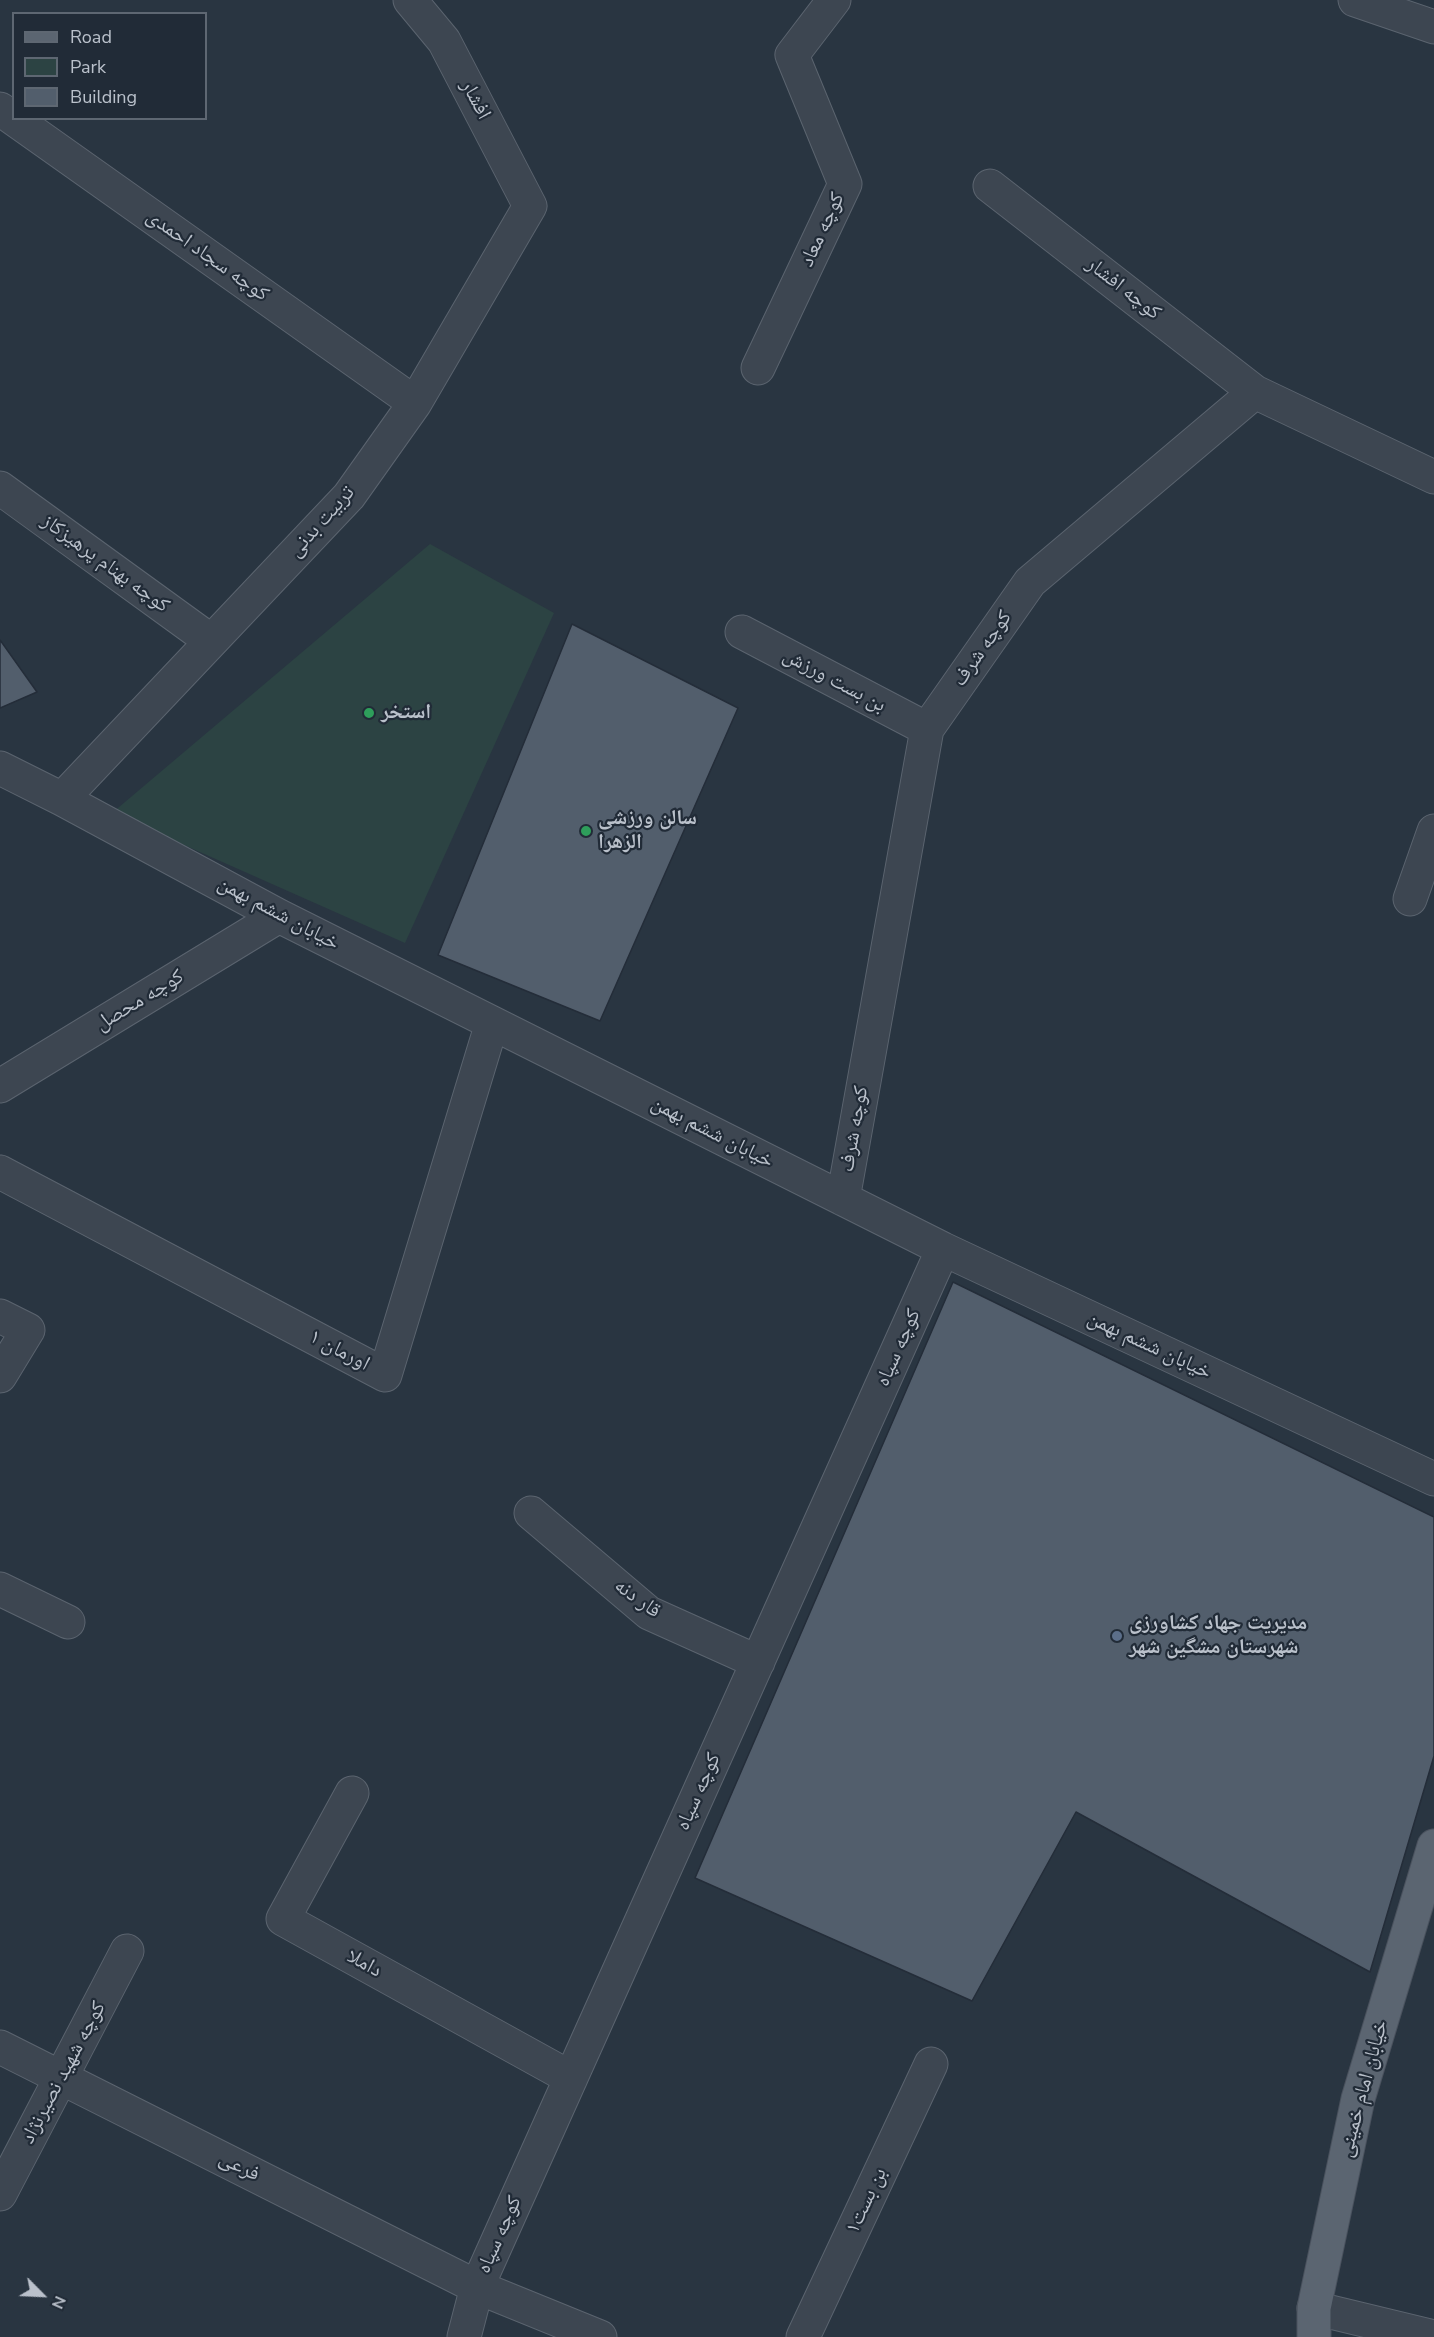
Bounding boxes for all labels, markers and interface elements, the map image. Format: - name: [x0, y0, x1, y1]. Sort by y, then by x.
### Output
- legend: [12, 12, 207, 120]
- text: Road: [70, 25, 112, 49]
- text: Park: [70, 55, 106, 79]
- street label: افشار: [454, 76, 496, 124]
- text: Building: [70, 85, 137, 109]
- street label: کوچه معاد: [795, 189, 851, 271]
- street label: کوچه سجاد احمدی: [141, 204, 273, 308]
- street label: کوچه افشار: [1081, 252, 1165, 326]
- street label: تربیت بدنی: [283, 481, 361, 563]
- street label: کوچه بهنام پرهیزکاز: [36, 509, 174, 619]
- street label: کوچه شرف: [948, 606, 1018, 692]
- street label: بن بست ورزش: [778, 643, 890, 719]
- place label: استخر: [381, 700, 431, 726]
- marker: استخر: [362, 706, 376, 720]
- place label: سالن ورزشی الزهرا: [598, 806, 697, 856]
- marker: سالن ورزشی الزهرا: [579, 824, 593, 838]
- street label: خیابان ششم بهمن: [213, 871, 343, 957]
- street label: کوچه محصل: [91, 965, 189, 1037]
- street label: کوچه شرف: [835, 1084, 875, 1174]
- street label: خیابان ششم بهمن: [647, 1091, 777, 1175]
- street label: کوچه سپاه: [871, 1305, 927, 1391]
- street label: خیابان ششم بهمن: [1083, 1306, 1215, 1386]
- street label: اورمان ۱: [304, 1325, 374, 1377]
- street label: قار دنه: [609, 1574, 665, 1624]
- place label: مدیریت جهاد کشاورزی شهرستان مشگین شهر: [1129, 1611, 1307, 1661]
- marker: مدیریت جهاد کشاورزی شهرستان مشگین شهر: [1110, 1629, 1124, 1643]
- street label: کوچه سپاه: [671, 1749, 727, 1835]
- street label: داملا: [342, 1944, 386, 1984]
- street label: کوچه شهید نصیرنژاد: [16, 1997, 112, 2149]
- street label: خیابان امام خمینی: [1334, 2018, 1394, 2160]
- street label: فرعی: [214, 2146, 264, 2188]
- street label: بن بست۱: [841, 2164, 893, 2238]
- street label: کوچه سپاه: [472, 2192, 528, 2278]
- north arrow: [12, 2265, 72, 2325]
- text: N: [46, 2292, 71, 2312]

